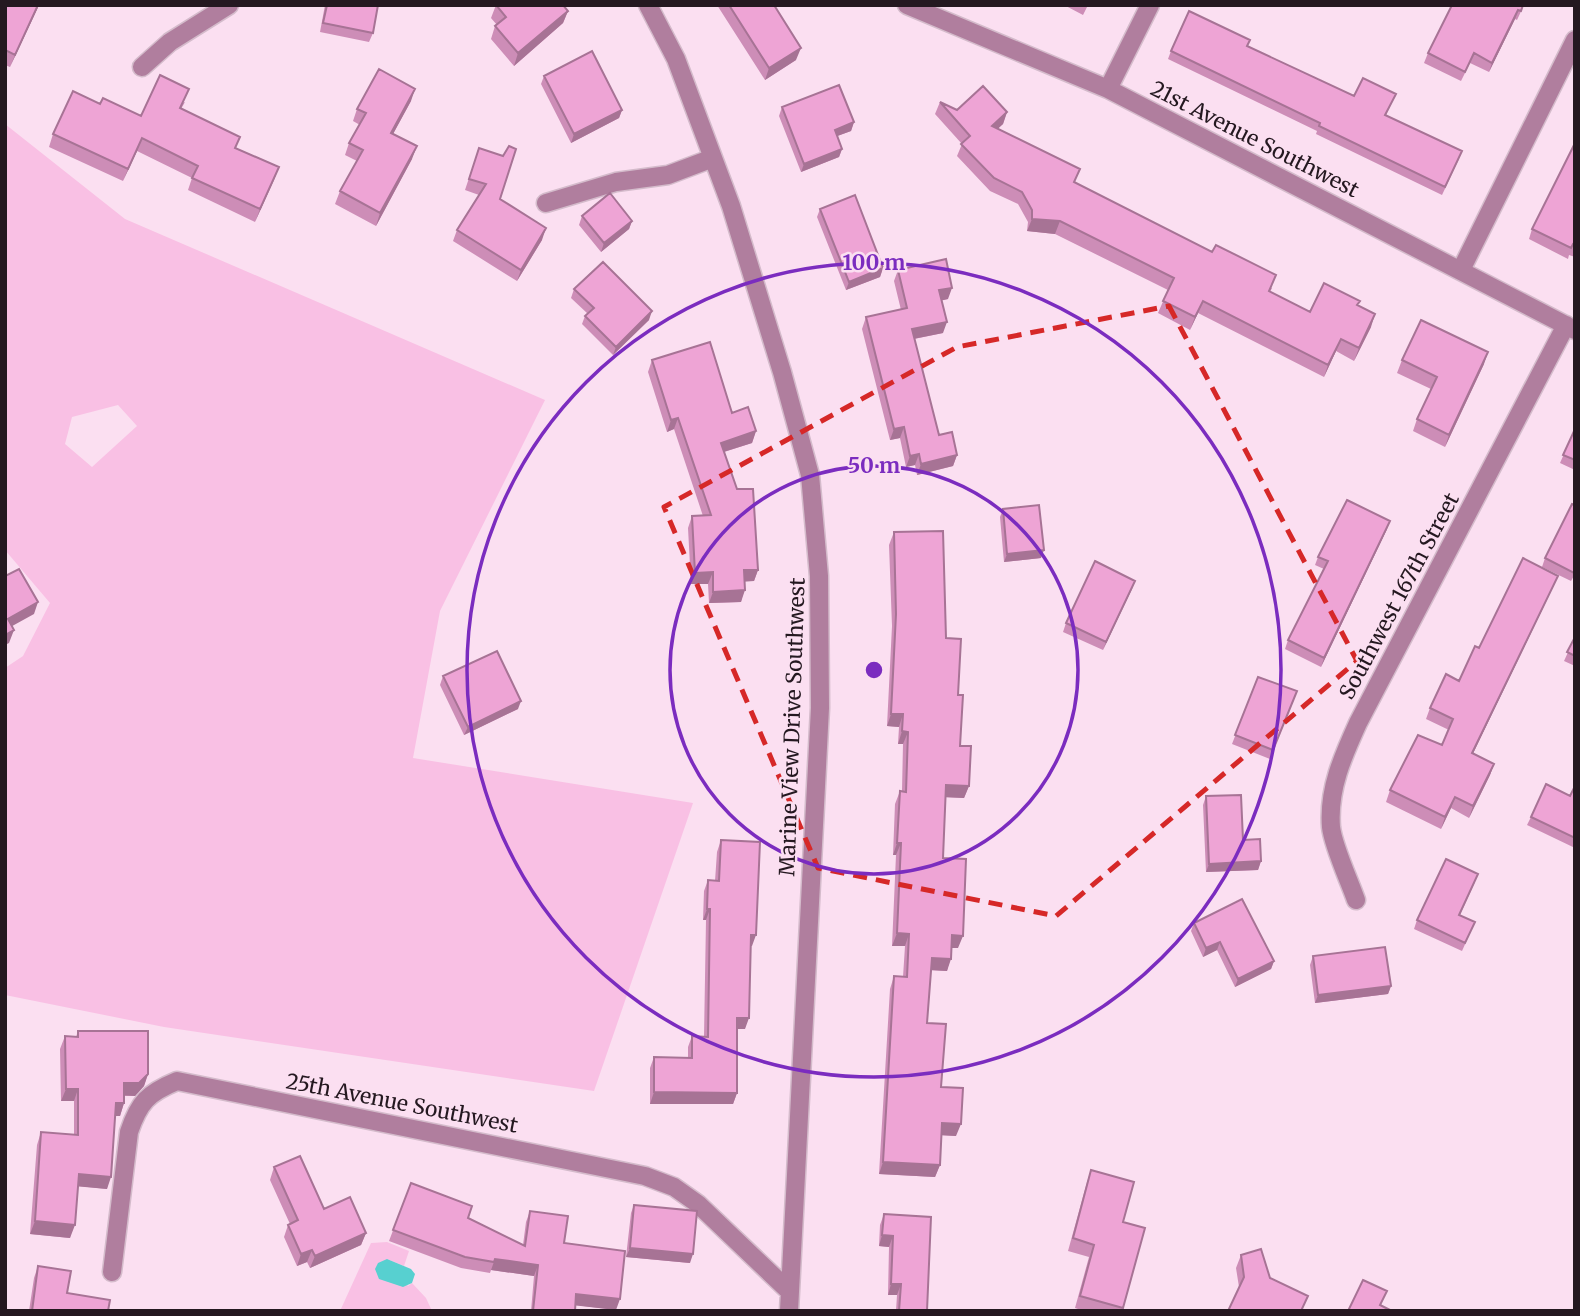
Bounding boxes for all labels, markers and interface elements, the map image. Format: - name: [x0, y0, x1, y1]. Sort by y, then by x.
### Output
- street label: 21st Avenue Southwest: [1146, 75, 1364, 203]
- text: 100 m: [843, 249, 905, 276]
- text: 50 m: [848, 452, 900, 479]
- street label: Southwest 167th Street: [1333, 488, 1465, 704]
- street label: Marine View Drive Southwest: [773, 577, 811, 877]
- centre of rings: [862, 658, 886, 682]
- street label: 25th Avenue Southwest: [284, 1067, 520, 1139]

